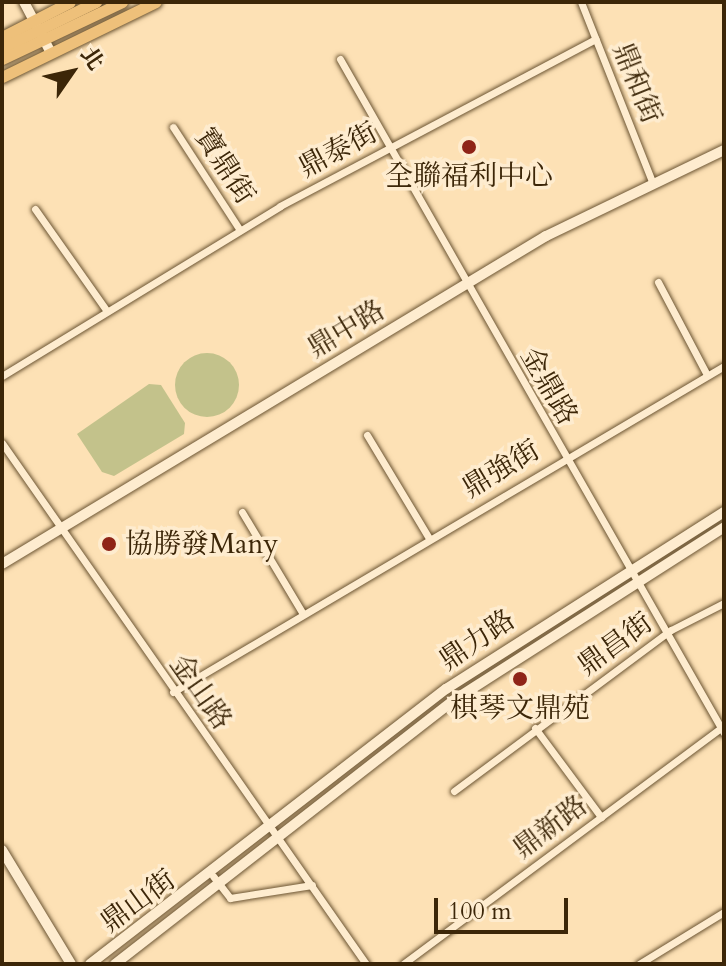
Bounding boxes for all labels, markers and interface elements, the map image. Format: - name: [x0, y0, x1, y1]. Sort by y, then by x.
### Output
- north arrow: [32, 32, 112, 112]
- street label: 鼎和街: [606, 38, 668, 128]
- text: 北: [73, 41, 110, 76]
- street label: 鼎泰街: [293, 115, 383, 185]
- street label: 寶鼎街: [188, 122, 262, 210]
- marker: 全聯福利中心: [460, 138, 478, 156]
- place label: 全聯福利中心: [385, 159, 553, 193]
- street label: 鼎中路: [301, 293, 391, 365]
- street label: 金鼎路: [513, 341, 585, 431]
- street label: 鼎強街: [456, 433, 546, 505]
- place label: 協勝發Many: [125, 527, 278, 561]
- marker: 協勝發Many: [100, 535, 118, 553]
- street label: 鼎力路: [433, 603, 521, 677]
- street label: 鼎昌街: [571, 606, 659, 682]
- street label: 金山路: [163, 648, 239, 736]
- marker: 棋琴文鼎苑: [511, 670, 529, 688]
- place label: 棋琴文鼎苑: [450, 691, 590, 725]
- street label: 鼎新路: [506, 788, 594, 866]
- street label: 鼎山街: [94, 863, 182, 939]
- scale bar: [438, 882, 572, 932]
- text: 100 m: [448, 895, 512, 928]

